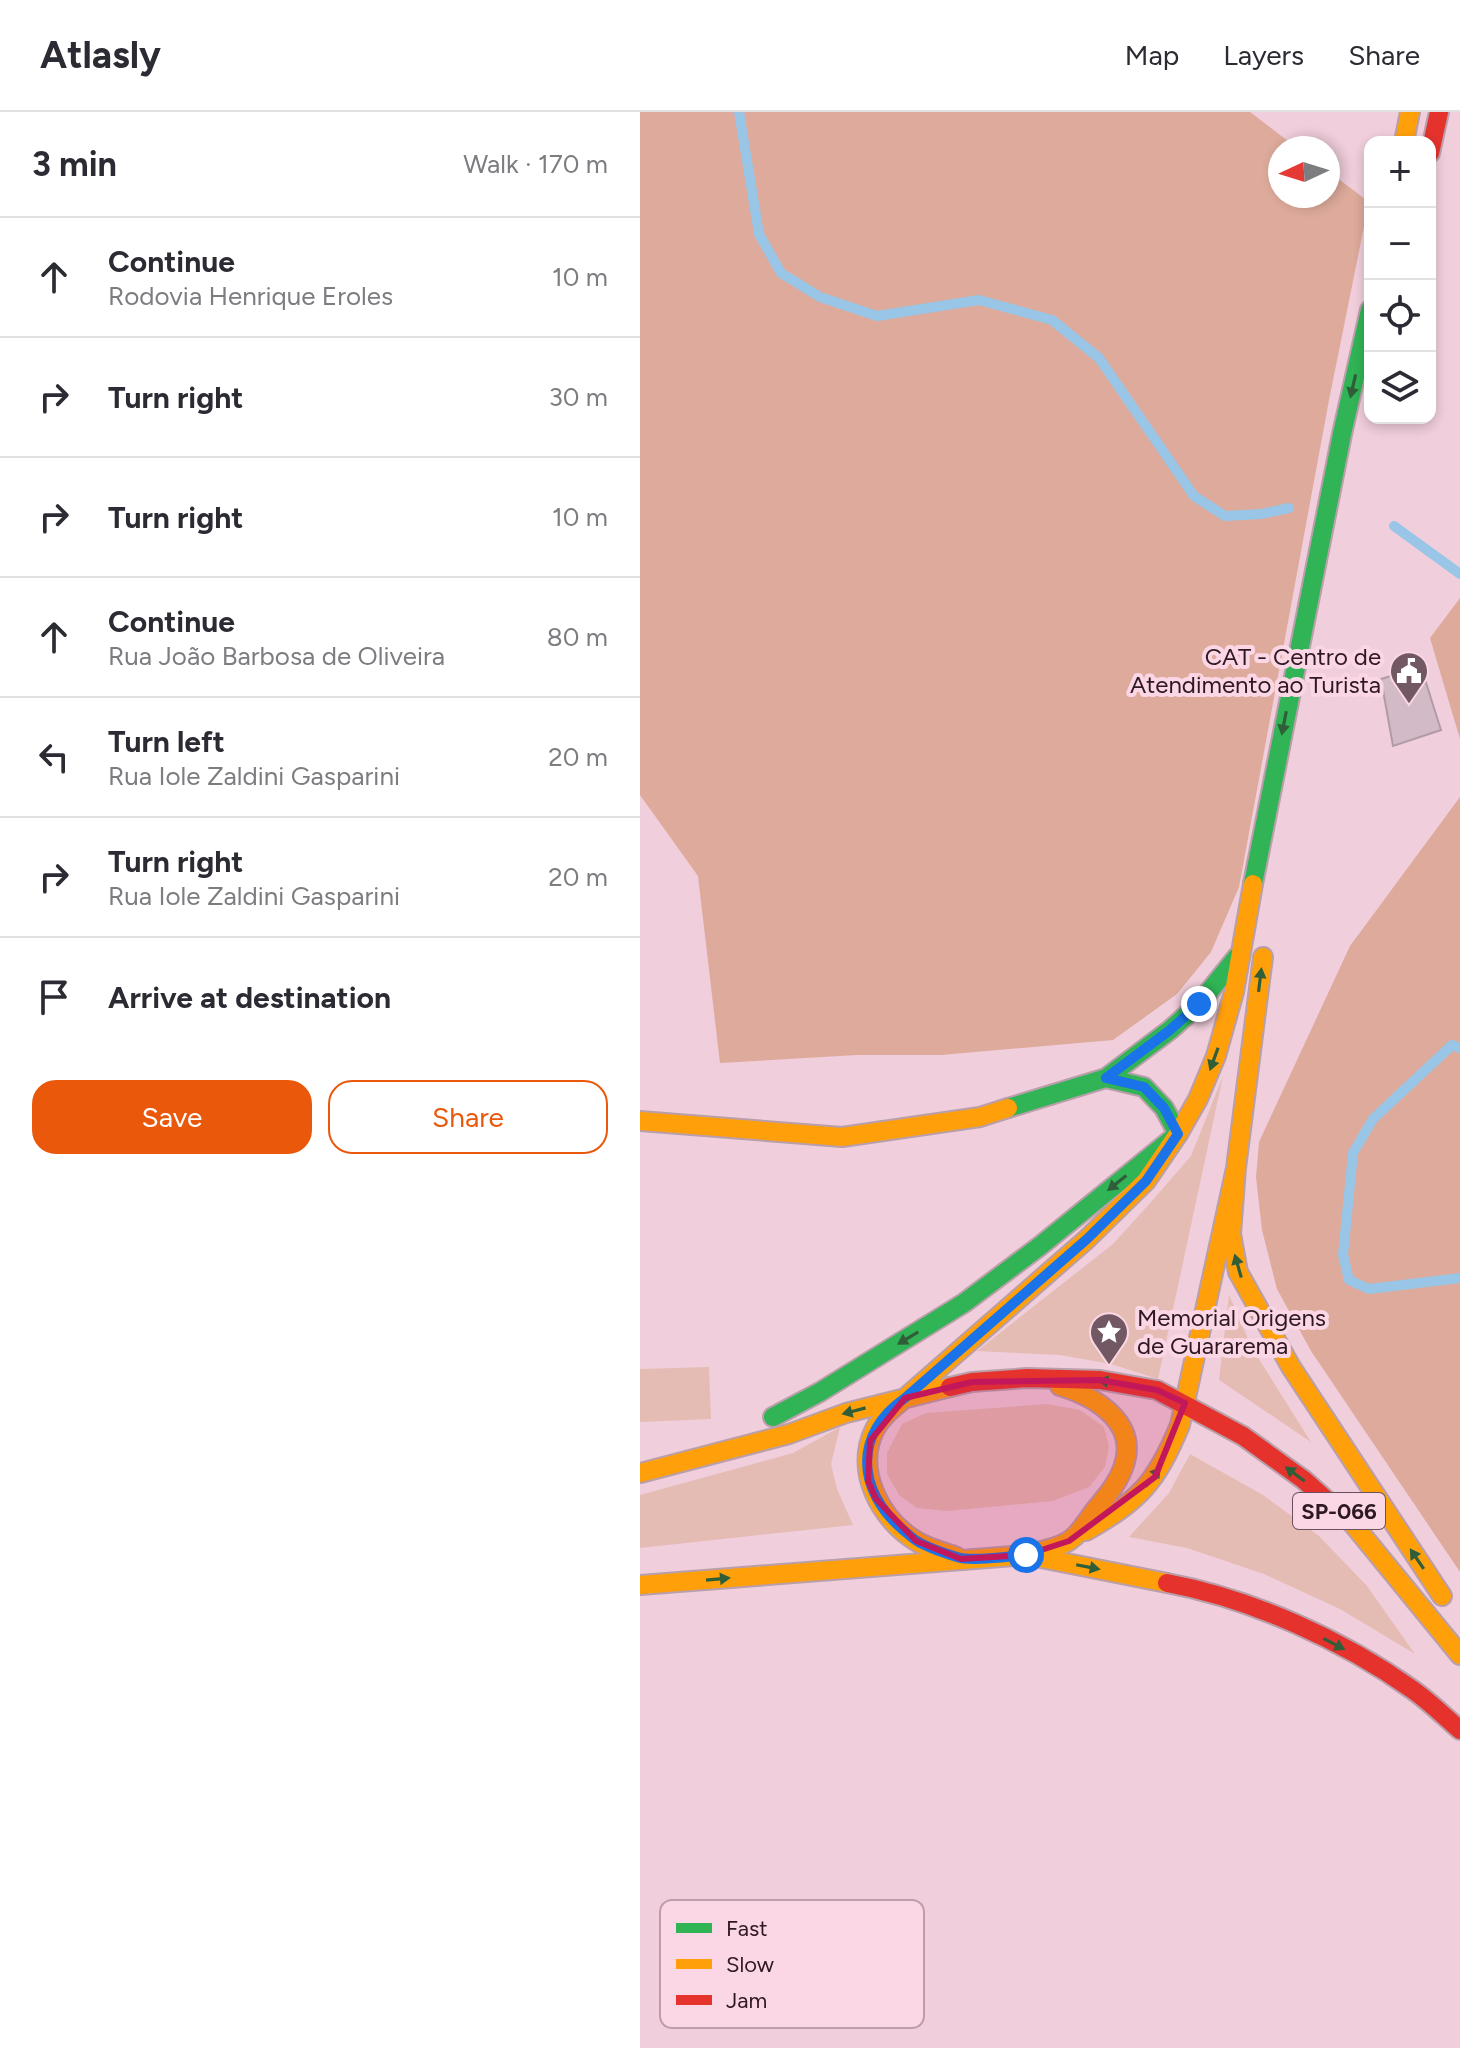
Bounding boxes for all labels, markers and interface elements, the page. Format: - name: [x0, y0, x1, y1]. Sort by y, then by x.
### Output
- text: Atlasly: [40, 32, 161, 78]
- text: Map: [1125, 38, 1179, 72]
- text: Layers: [1223, 38, 1304, 72]
- text: Share: [1348, 38, 1420, 72]
- north arrow: [1268, 136, 1340, 208]
- map controls: [1364, 136, 1436, 424]
- button: +: [1364, 136, 1436, 208]
- text: 3 min: [32, 144, 117, 185]
- text: Walk · 170 m: [463, 148, 608, 180]
- button: −: [1364, 208, 1436, 280]
- text: Continue: [108, 243, 235, 280]
- icon: ahead: [32, 255, 76, 299]
- text: 10 m: [552, 261, 608, 293]
- text: Rodovia Henrique Eroles: [108, 280, 393, 312]
- button: locate: [1364, 280, 1436, 352]
- button: layers: [1364, 352, 1436, 424]
- one-way arrow: [1346, 374, 1359, 399]
- icon: right: [32, 375, 76, 419]
- text: Turn right: [108, 379, 243, 416]
- text: 30 m: [549, 381, 608, 413]
- icon: right: [32, 495, 76, 539]
- text: Turn right: [108, 499, 243, 536]
- text: 10 m: [552, 501, 608, 533]
- text: Continue: [108, 603, 235, 640]
- icon: ahead: [32, 615, 76, 659]
- text: 80 m: [547, 621, 608, 653]
- text: Rua João Barbosa de Oliveira: [108, 640, 445, 672]
- place label: CAT - Centro de Atendimento ao Turista: [1130, 642, 1381, 699]
- public building icon: CAT - Centro de Atendimento ao Turista: [1388, 650, 1430, 705]
- one-way arrow: [1278, 711, 1290, 736]
- text: Turn left: [108, 723, 225, 760]
- icon: left: [32, 735, 76, 779]
- text: 20 m: [548, 741, 608, 773]
- text: Rua Iole Zaldini Gasparini: [108, 760, 400, 792]
- text: Turn right: [108, 843, 243, 880]
- icon: right: [32, 855, 76, 899]
- text: 20 m: [548, 861, 608, 893]
- text: Rua Iole Zaldini Gasparini: [108, 880, 400, 912]
- one-way arrow: [1254, 967, 1267, 992]
- icon: arrive: [32, 975, 76, 1019]
- text: Arrive at destination: [108, 979, 391, 1016]
- route end: [1181, 986, 1217, 1022]
- one-way arrow: [1207, 1048, 1219, 1072]
- button: Save: [32, 1080, 312, 1154]
- button: Share: [328, 1080, 608, 1154]
- one-way arrow: [1107, 1175, 1127, 1191]
- one-way arrow: [1232, 1253, 1244, 1278]
- place label: Memorial Origens de Guararema: [1137, 1303, 1326, 1360]
- place icon: Memorial Origens de Guararema: [1088, 1311, 1130, 1366]
- one-way arrow: [897, 1331, 919, 1345]
- one-way arrow: [1098, 1375, 1123, 1388]
- one-way arrow: [842, 1405, 867, 1417]
- one-way arrow: [1285, 1466, 1306, 1482]
- one-way arrow: [1144, 1467, 1160, 1487]
- road number: SP-066: [1293, 1493, 1385, 1529]
- route start: [1008, 1537, 1044, 1573]
- one-way arrow: [1410, 1548, 1425, 1569]
- one-way arrow: [1075, 1562, 1100, 1574]
- one-way arrow: [706, 1572, 731, 1585]
- one-way arrow: [1323, 1637, 1346, 1650]
- legend: [660, 1900, 924, 2028]
- text: Fast: [726, 1915, 768, 1942]
- text: Slow: [726, 1951, 775, 1978]
- text: Jam: [726, 1987, 767, 2014]

